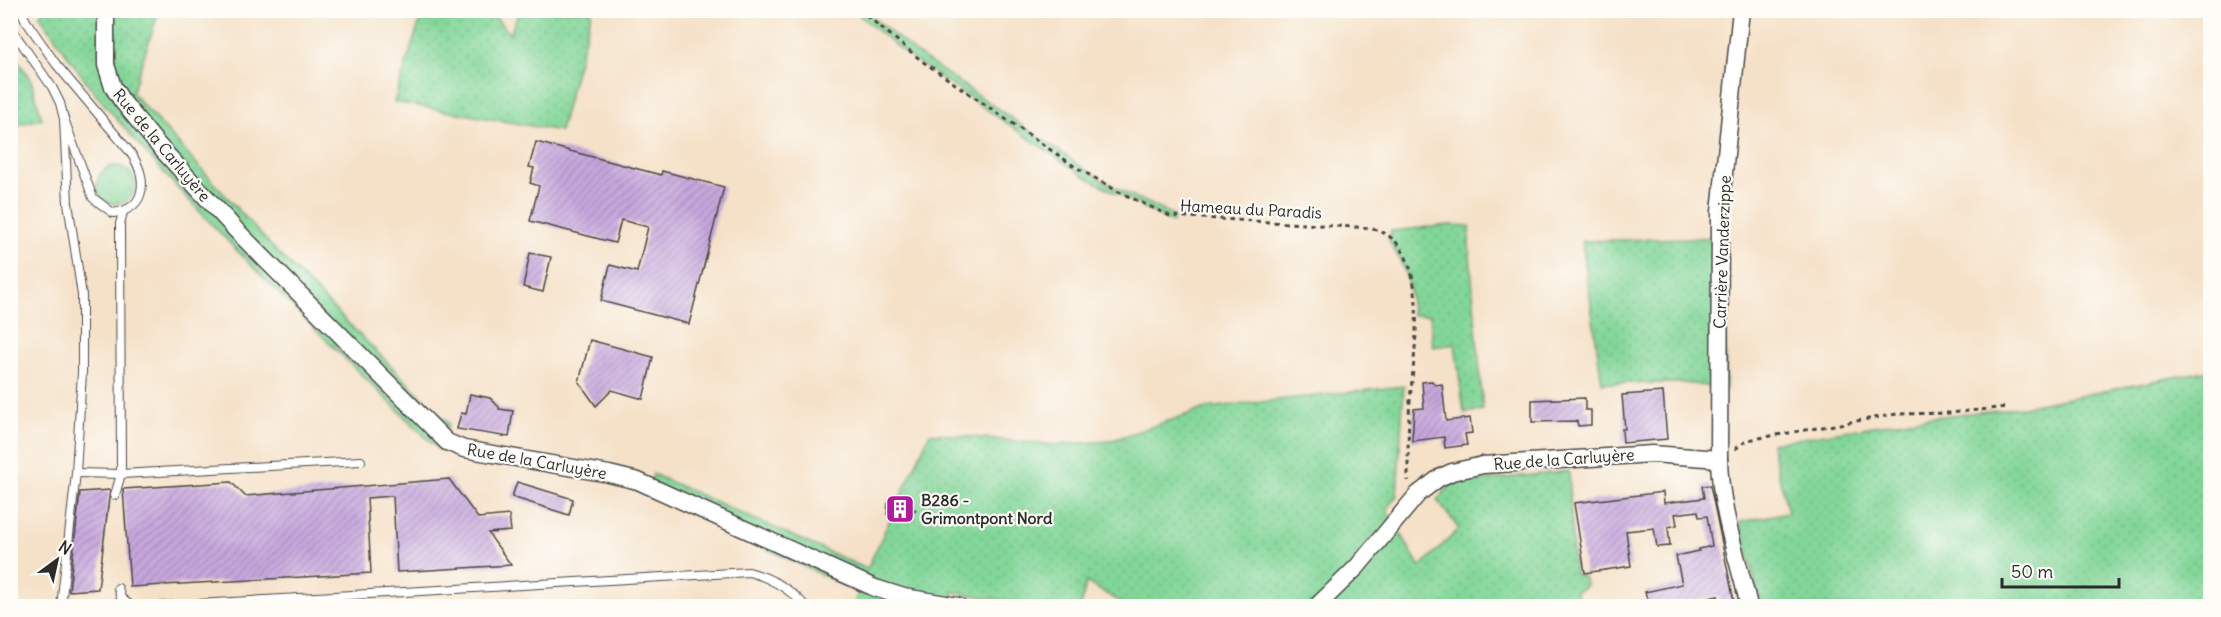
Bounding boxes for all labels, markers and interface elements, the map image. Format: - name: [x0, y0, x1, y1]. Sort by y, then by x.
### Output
- street label: Rue de la Carluyère: [109, 84, 215, 206]
- street label: Carrière Vanderzippe: [1709, 175, 1735, 329]
- street label: Hameau du Paradis: [1180, 195, 1322, 223]
- street label: Rue de la Carluyère: [466, 439, 608, 483]
- street label: Rue de la Carluyère: [1493, 444, 1635, 474]
- place label: B286 - Grimontpont Nord: [921, 490, 1053, 529]
- building icon: B286 - Grimontpont Nord: [884, 493, 916, 525]
- north arrow: [27, 530, 87, 590]
- text: N: [55, 536, 75, 559]
- scale bar: [2002, 551, 2119, 589]
- text: 50 m: [2011, 560, 2053, 583]

